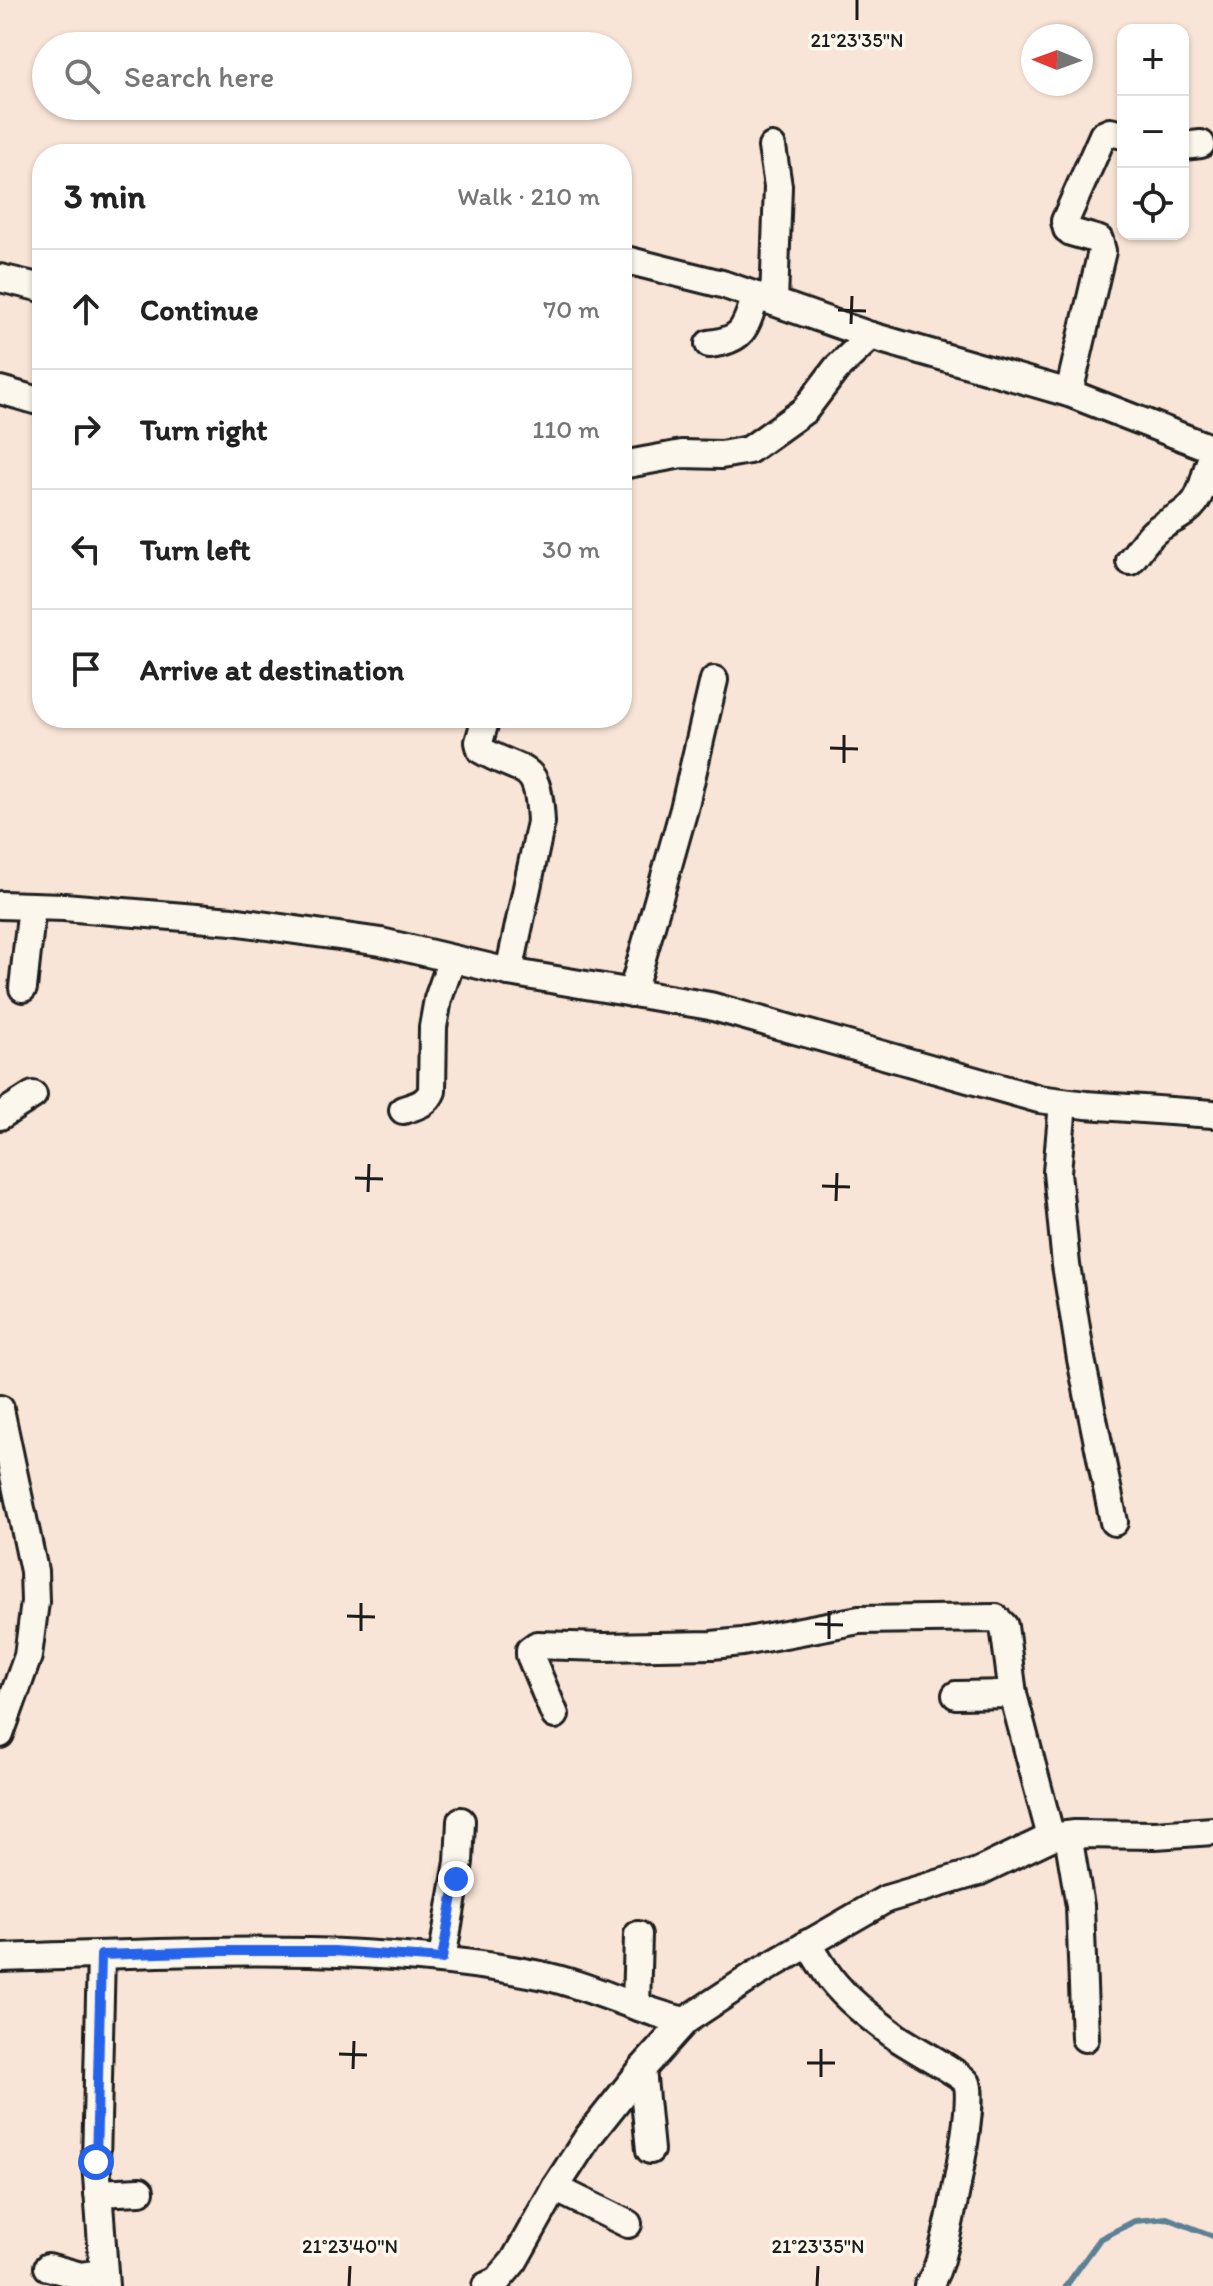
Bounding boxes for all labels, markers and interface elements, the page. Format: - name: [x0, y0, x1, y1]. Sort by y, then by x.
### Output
- north arrow: [1021, 24, 1093, 96]
- map controls: [1117, 24, 1189, 240]
- button: +: [1117, 24, 1189, 96]
- text: 21°23'35"N: [810, 28, 904, 52]
- search box: [32, 32, 632, 120]
- icon: search: [60, 54, 104, 98]
- text: Search here: [124, 58, 274, 95]
- button: −: [1117, 96, 1189, 168]
- button: locate: [1117, 168, 1189, 240]
- text: 3 min: [64, 176, 146, 217]
- text: Walk · 210 m: [457, 180, 600, 212]
- icon: ahead: [64, 287, 108, 331]
- text: Continue: [140, 291, 259, 328]
- text: 70 m: [543, 293, 600, 325]
- icon: right: [64, 407, 108, 451]
- text: Turn right: [140, 411, 268, 448]
- text: 110 m: [532, 413, 600, 445]
- icon: left: [64, 527, 108, 571]
- text: Turn left: [140, 531, 251, 568]
- text: 30 m: [542, 533, 600, 565]
- icon: arrive: [64, 647, 108, 691]
- text: Arrive at destination: [140, 651, 404, 688]
- route end: [438, 1861, 474, 1897]
- route start: [78, 2144, 114, 2180]
- text: 21°23'40"N: [302, 2234, 398, 2258]
- text: 21°23'35"N: [771, 2234, 865, 2258]

